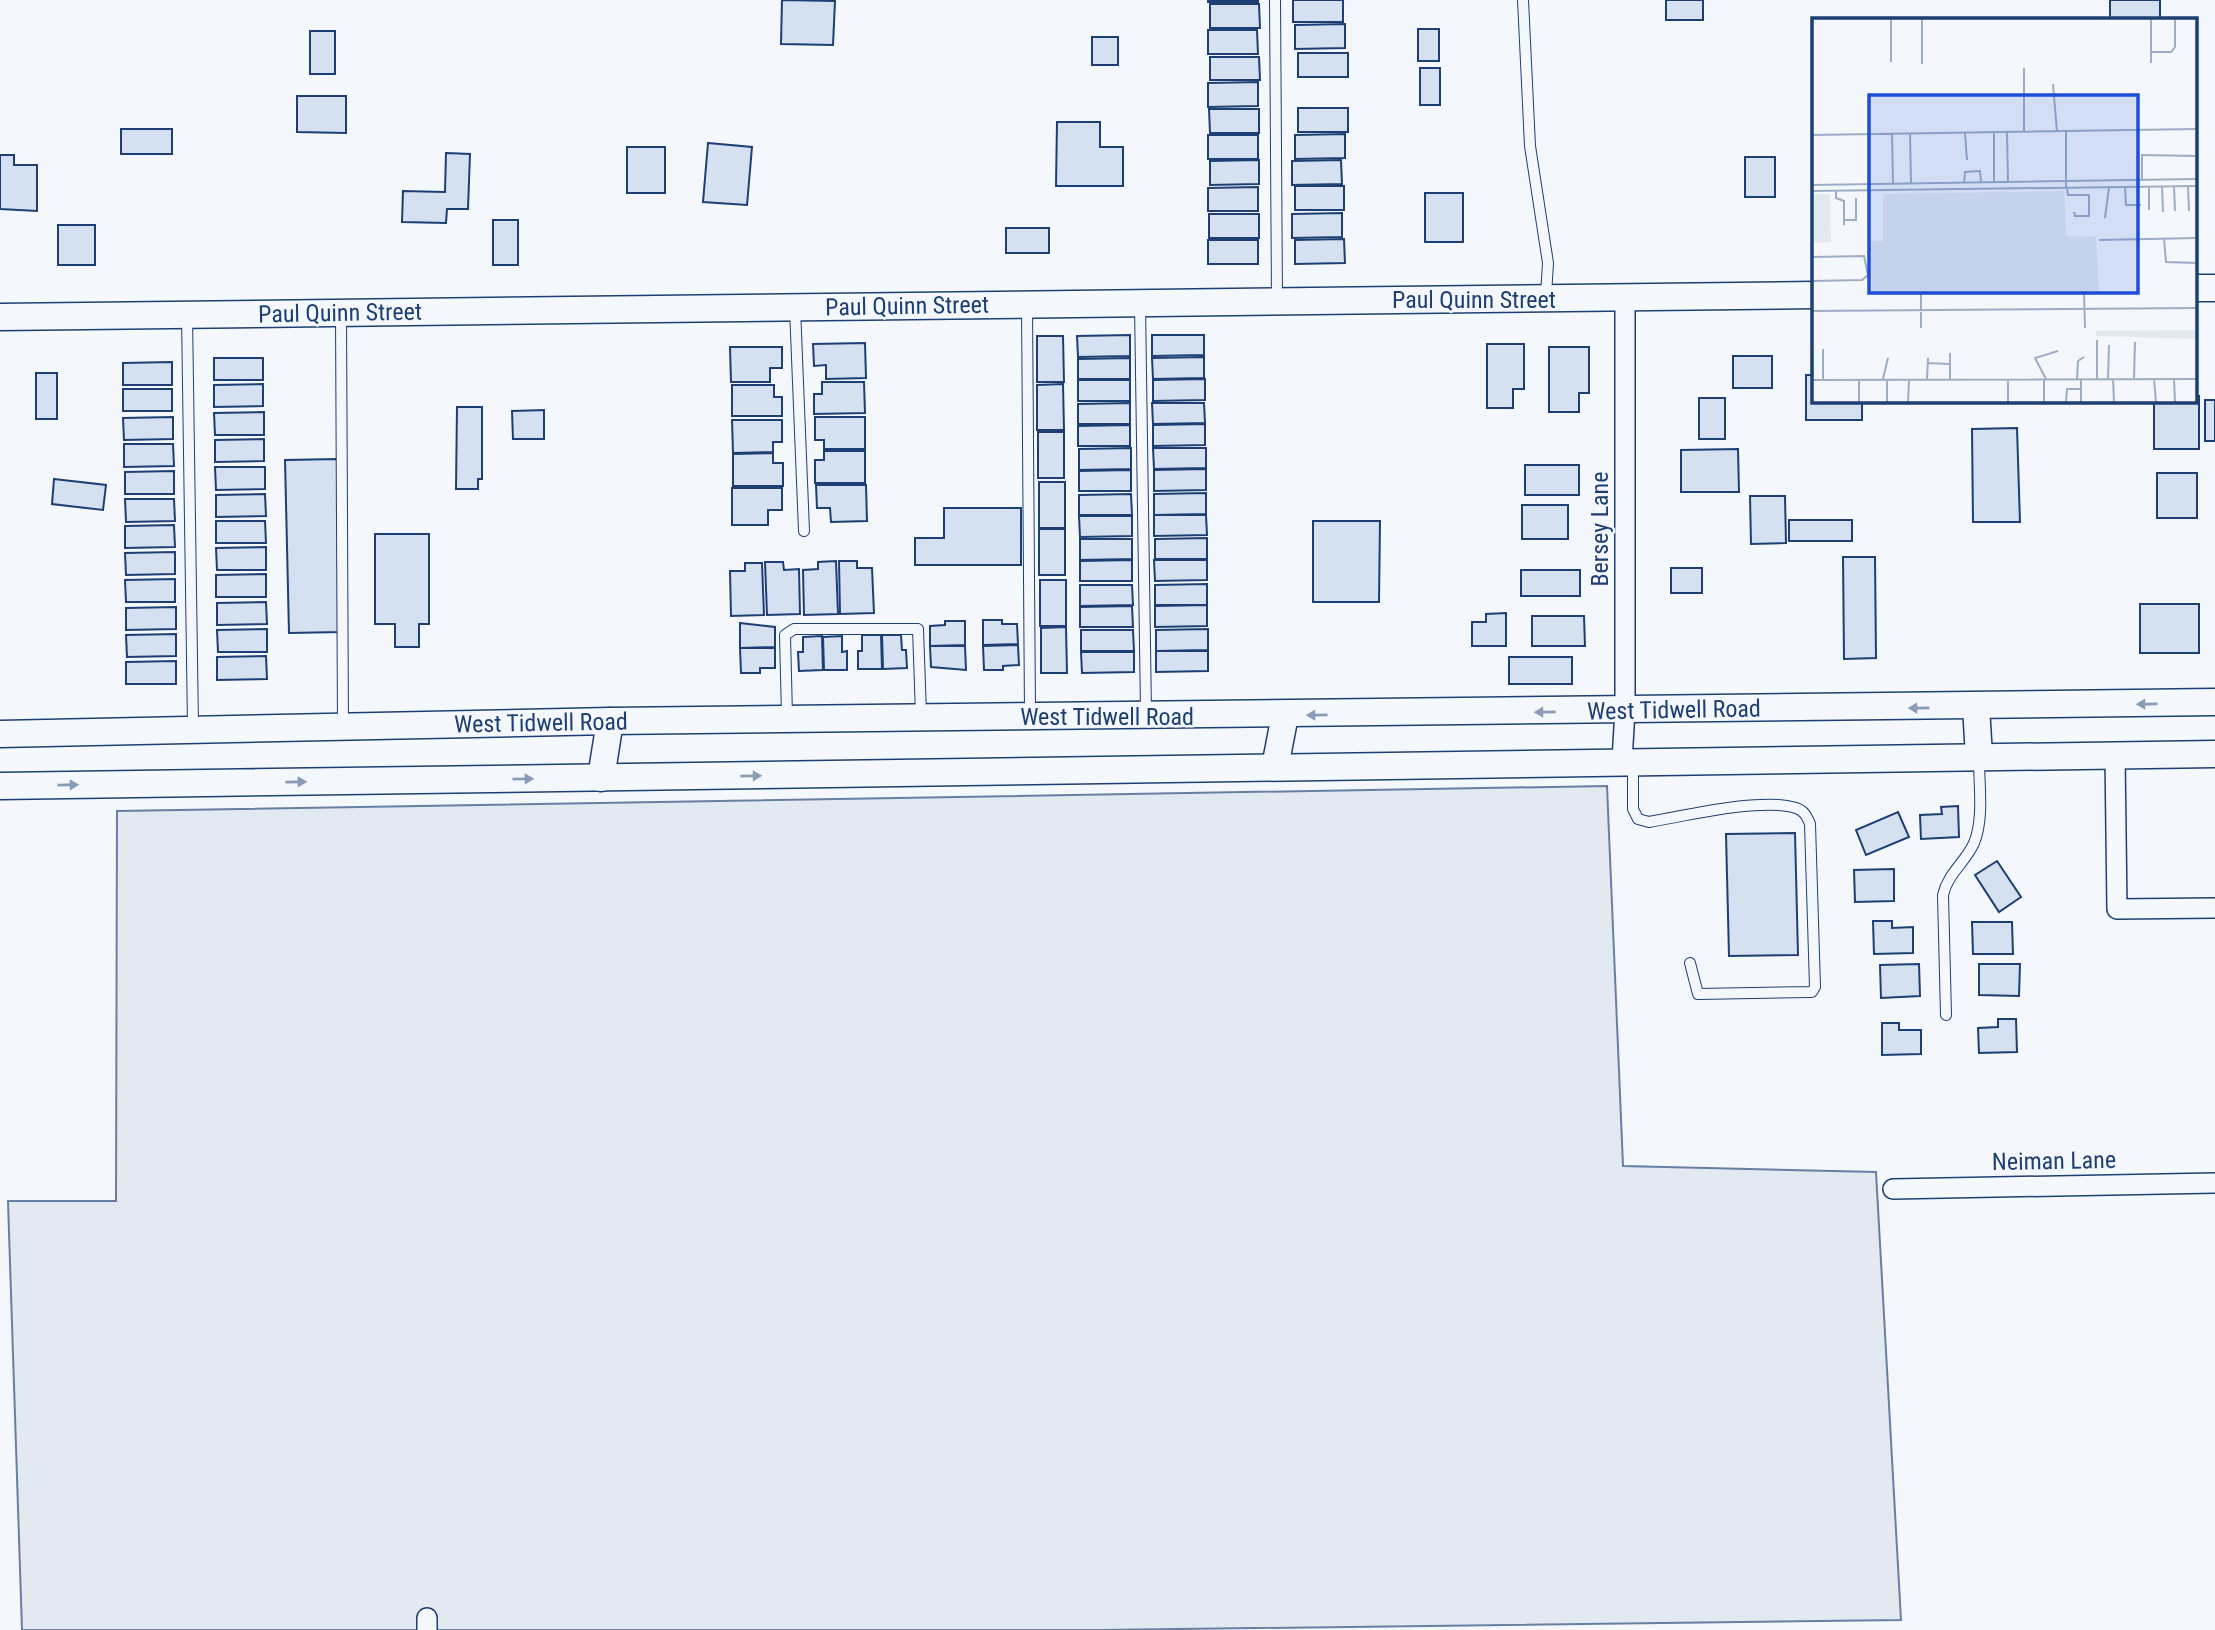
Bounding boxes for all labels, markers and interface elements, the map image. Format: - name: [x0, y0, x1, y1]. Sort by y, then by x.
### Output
- inset map: [1812, 18, 2198, 402]
- street label: Paul Quinn Street: [1392, 286, 1556, 314]
- street label: Paul Quinn Street: [825, 291, 989, 321]
- street label: Paul Quinn Street: [258, 298, 422, 328]
- street label: Bersey Lane: [1586, 472, 1614, 587]
- street label: West Tidwell Road: [1587, 694, 1761, 726]
- one-way arrow: [2136, 698, 2158, 710]
- one-way arrow: [1908, 702, 1930, 714]
- street label: West Tidwell Road: [1020, 703, 1194, 731]
- one-way arrow: [1534, 706, 1556, 717]
- street label: West Tidwell Road: [454, 707, 628, 739]
- one-way arrow: [1306, 709, 1328, 721]
- one-way arrow: [740, 770, 762, 781]
- one-way arrow: [512, 773, 534, 785]
- one-way arrow: [285, 776, 307, 788]
- one-way arrow: [57, 779, 79, 791]
- street label: Neiman Lane: [1992, 1146, 2116, 1176]

